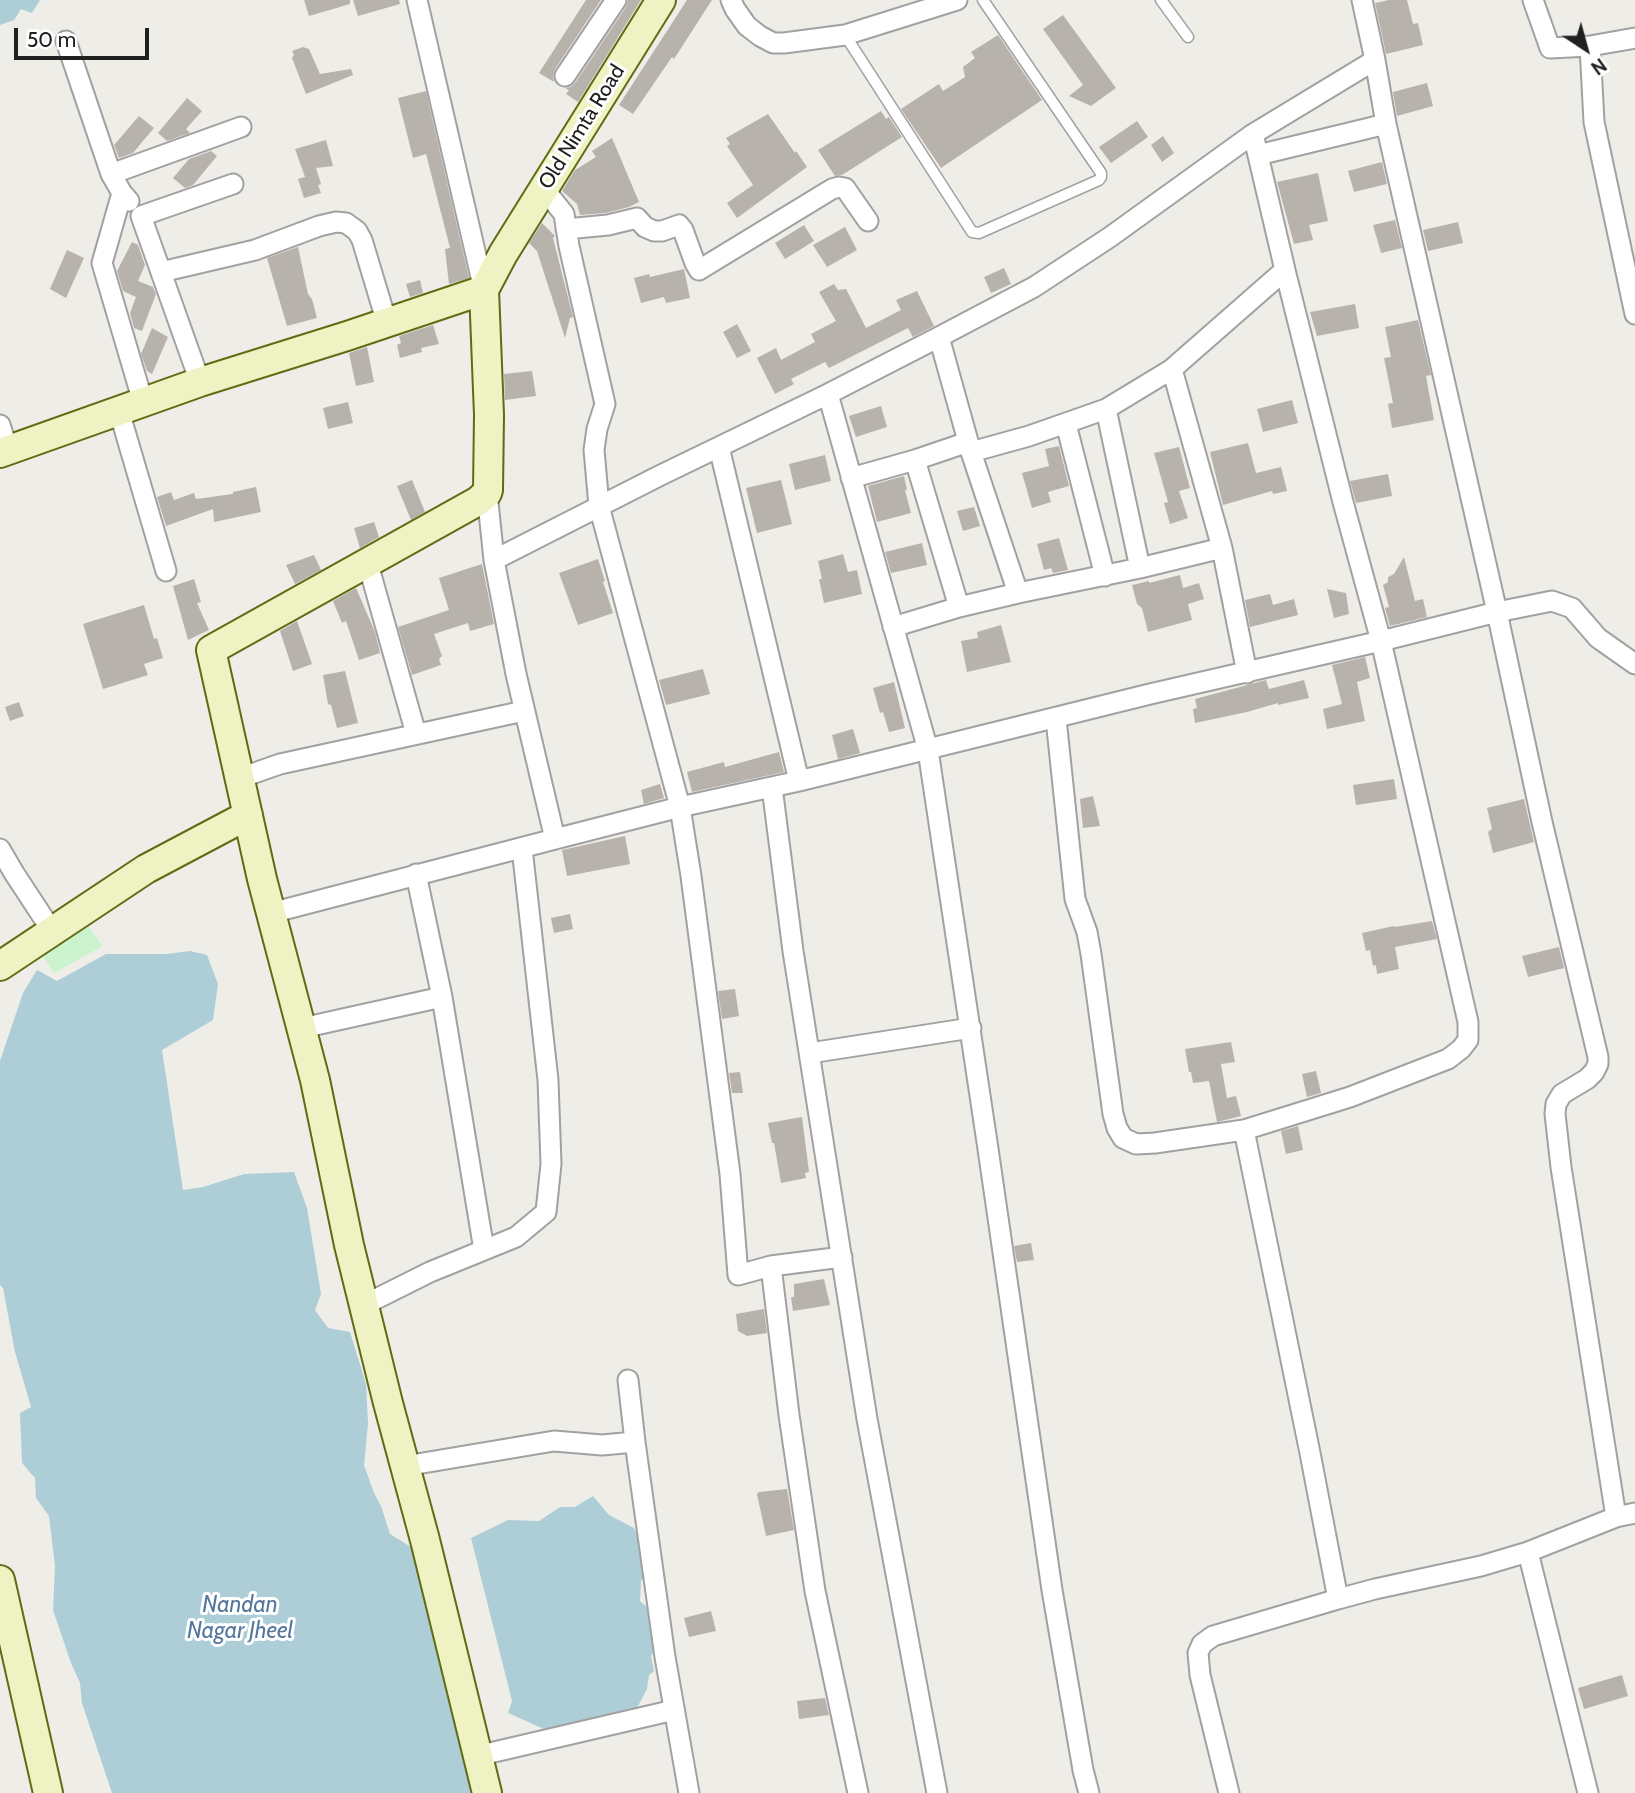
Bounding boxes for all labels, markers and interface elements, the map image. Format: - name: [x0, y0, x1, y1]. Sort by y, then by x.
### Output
- scale bar: [18, 14, 152, 58]
- north arrow: [1551, 14, 1621, 84]
- text: 50 m: [27, 27, 76, 52]
- text: N: [1586, 53, 1611, 80]
- street label: Old Nimta Road: [534, 60, 630, 194]
- water label: Nandan Nagar Jheel: [187, 1591, 293, 1645]

